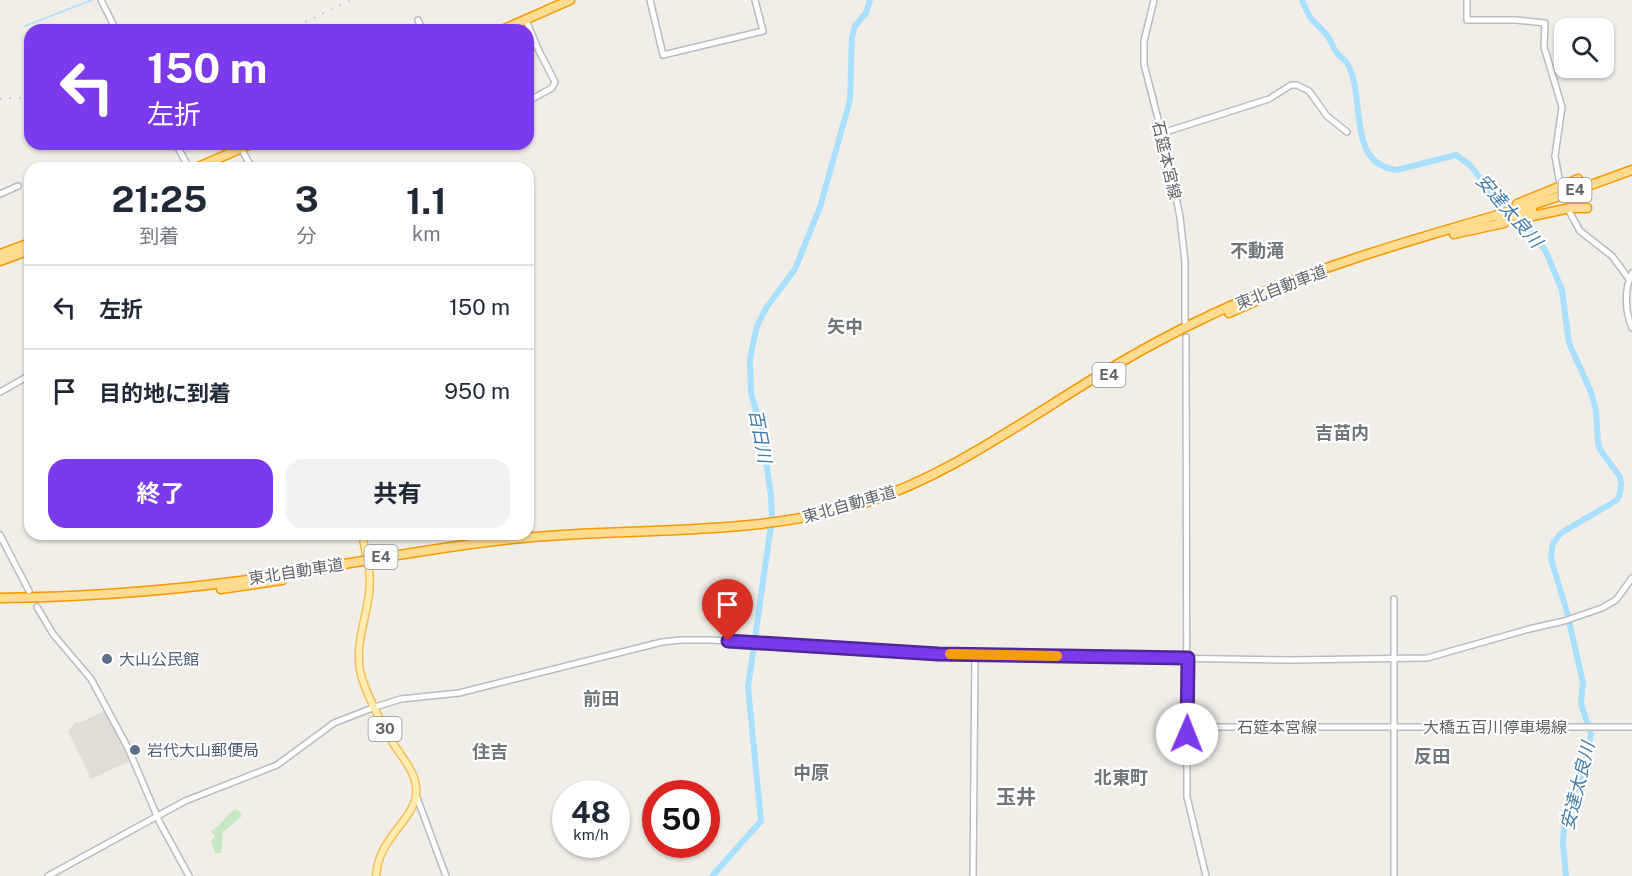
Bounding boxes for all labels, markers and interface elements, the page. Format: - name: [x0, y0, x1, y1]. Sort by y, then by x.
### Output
- map controls: [1554, 18, 1614, 78]
- button: search: [1554, 18, 1614, 78]
- text: 150 m: [147, 43, 267, 92]
- icon: left: [48, 48, 126, 126]
- text: 左折: [147, 98, 201, 130]
- street label: 石筵本宮線: [1148, 119, 1185, 201]
- water label: 安達太良川: [1472, 170, 1548, 253]
- text: 21:25: [111, 178, 207, 220]
- text: 3: [295, 178, 319, 220]
- road number: E4: [1558, 178, 1592, 202]
- text: 1.1: [406, 180, 447, 222]
- text: km: [412, 222, 441, 246]
- text: 到着: [139, 224, 179, 248]
- text: 分: [297, 224, 317, 248]
- district label: 不動滝: [1230, 240, 1284, 261]
- street label: 東北自動車道: [1233, 261, 1329, 314]
- icon: left: [48, 291, 81, 324]
- text: 150 m: [449, 294, 510, 320]
- text: 左折: [99, 296, 143, 322]
- district label: 矢中: [827, 316, 863, 337]
- road number: E4: [1092, 363, 1126, 387]
- icon: arrive: [48, 375, 81, 408]
- text: 950 m: [444, 378, 510, 404]
- text: 目的地に到着: [99, 380, 231, 406]
- water label: 百日川: [745, 407, 776, 466]
- district label: 吉苗内: [1315, 422, 1369, 443]
- button: 終了: [48, 459, 273, 528]
- button: 共有: [285, 459, 510, 528]
- street label: 東北自動車道: [800, 482, 898, 527]
- road number: E4: [364, 545, 398, 569]
- street label: 東北自動車道: [247, 555, 345, 588]
- pin: [702, 579, 753, 641]
- icon: arrive: [711, 588, 744, 621]
- place label: 大山公民館: [119, 650, 199, 669]
- marker: 大山公民館: [100, 652, 114, 666]
- district label: 前田: [583, 688, 619, 709]
- position arrow: [1155, 702, 1219, 766]
- road number: 30: [368, 717, 402, 741]
- street label: 石筵本宮線: [1237, 718, 1317, 737]
- street label: 大橋五百川停車場線: [1423, 718, 1567, 737]
- water label: 安達太良川: [1556, 738, 1599, 832]
- place label: 岩代大山郵便局: [147, 741, 259, 760]
- district label: 住吉: [472, 741, 508, 762]
- marker: 岩代大山郵便局: [128, 743, 142, 757]
- district label: 反田: [1414, 746, 1450, 767]
- district label: 中原: [793, 762, 829, 783]
- district label: 北東町: [1094, 767, 1148, 788]
- speed limit sign: 50: [642, 780, 720, 858]
- district label: 玉井: [996, 785, 1036, 809]
- text: 48: [571, 794, 611, 830]
- text: km/h: [573, 826, 609, 843]

